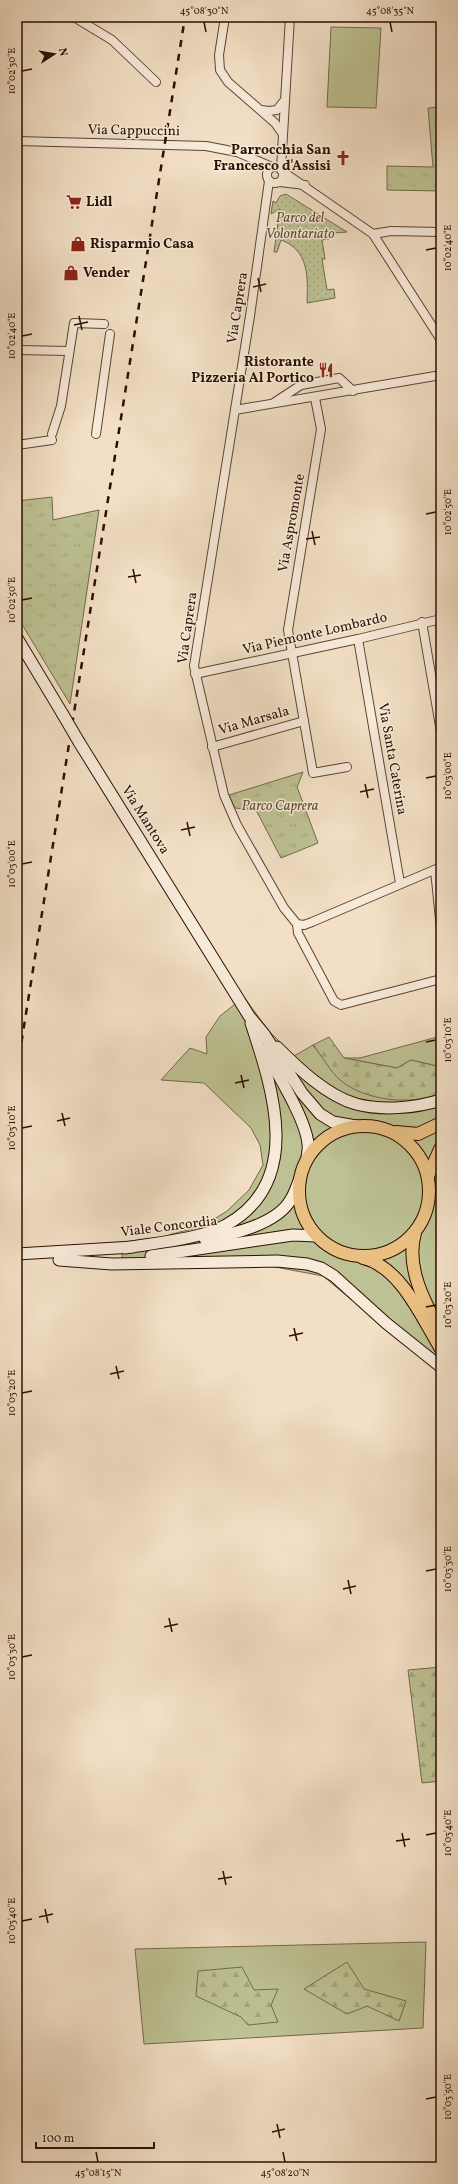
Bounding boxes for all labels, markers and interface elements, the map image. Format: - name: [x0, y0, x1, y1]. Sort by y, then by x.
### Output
- text: 45°08'30"N: [180, 4, 229, 18]
- text: 45°08'35"N: [366, 4, 415, 18]
- north arrow: [34, 34, 74, 74]
- text: N: [54, 47, 70, 58]
- text: 10°02'30"E: [5, 48, 19, 94]
- street label: Via Cappuccini: [88, 121, 180, 141]
- place label: Parrocchia San Francesco d'Assisi: [213, 141, 331, 176]
- church icon: Parrocchia San Francesco d'Assisi: [334, 149, 352, 167]
- supermarket icon: Lidl: [65, 193, 83, 211]
- place label: Lidl: [86, 193, 113, 212]
- park label: Parco del Volontariato: [265, 209, 335, 244]
- text: 10°02'40"E: [441, 225, 455, 271]
- shop icon: Risparmio Casa: [69, 235, 87, 253]
- place label: Risparmio Casa: [90, 235, 194, 254]
- shop icon: Vender: [62, 264, 80, 282]
- place label: Vender: [83, 264, 130, 283]
- street label: Via Caprera: [223, 271, 253, 345]
- text: 10°02'40"E: [5, 313, 19, 359]
- place label: Ristorante Pizzeria Al Portico: [191, 353, 314, 388]
- restaurant icon: Ristorante Pizzeria Al Portico: [317, 361, 335, 379]
- street label: Via Aspromonte: [274, 472, 310, 574]
- text: 10°02'50"E: [441, 489, 455, 535]
- text: 10°02'50"E: [5, 577, 19, 623]
- street label: Via Caprera: [174, 591, 202, 665]
- street label: Via Piemonte Lombardo: [241, 608, 389, 660]
- street label: Via Marsala: [216, 702, 292, 740]
- street label: Via Santa Caterina: [373, 702, 411, 816]
- text: 10°03'00"E: [441, 752, 455, 800]
- street label: Via Mantova: [116, 782, 174, 858]
- park label: Parco Caprera: [242, 797, 319, 816]
- text: 10°03'00"E: [5, 840, 19, 888]
- text: 10°03'10"E: [441, 1017, 455, 1063]
- text: 10°03'10"E: [5, 1105, 19, 1151]
- street label: Viale Concordia: [120, 1212, 218, 1242]
- text: 10°03'20"E: [441, 1282, 455, 1328]
- text: 10°03'20"E: [5, 1370, 19, 1416]
- text: 10°03'30"E: [441, 1546, 455, 1592]
- text: 10°03'30"E: [5, 1634, 19, 1680]
- text: 10°03'40"E: [441, 1810, 455, 1856]
- text: 10°03'40"E: [5, 1898, 19, 1944]
- text: 10°03'50"E: [441, 2074, 455, 2120]
- scale bar: [36, 2124, 154, 2150]
- text: 100 m: [42, 2131, 75, 2147]
- text: 45°08'15"N: [75, 2166, 122, 2180]
- text: 45°08'20"N: [261, 2166, 310, 2180]

